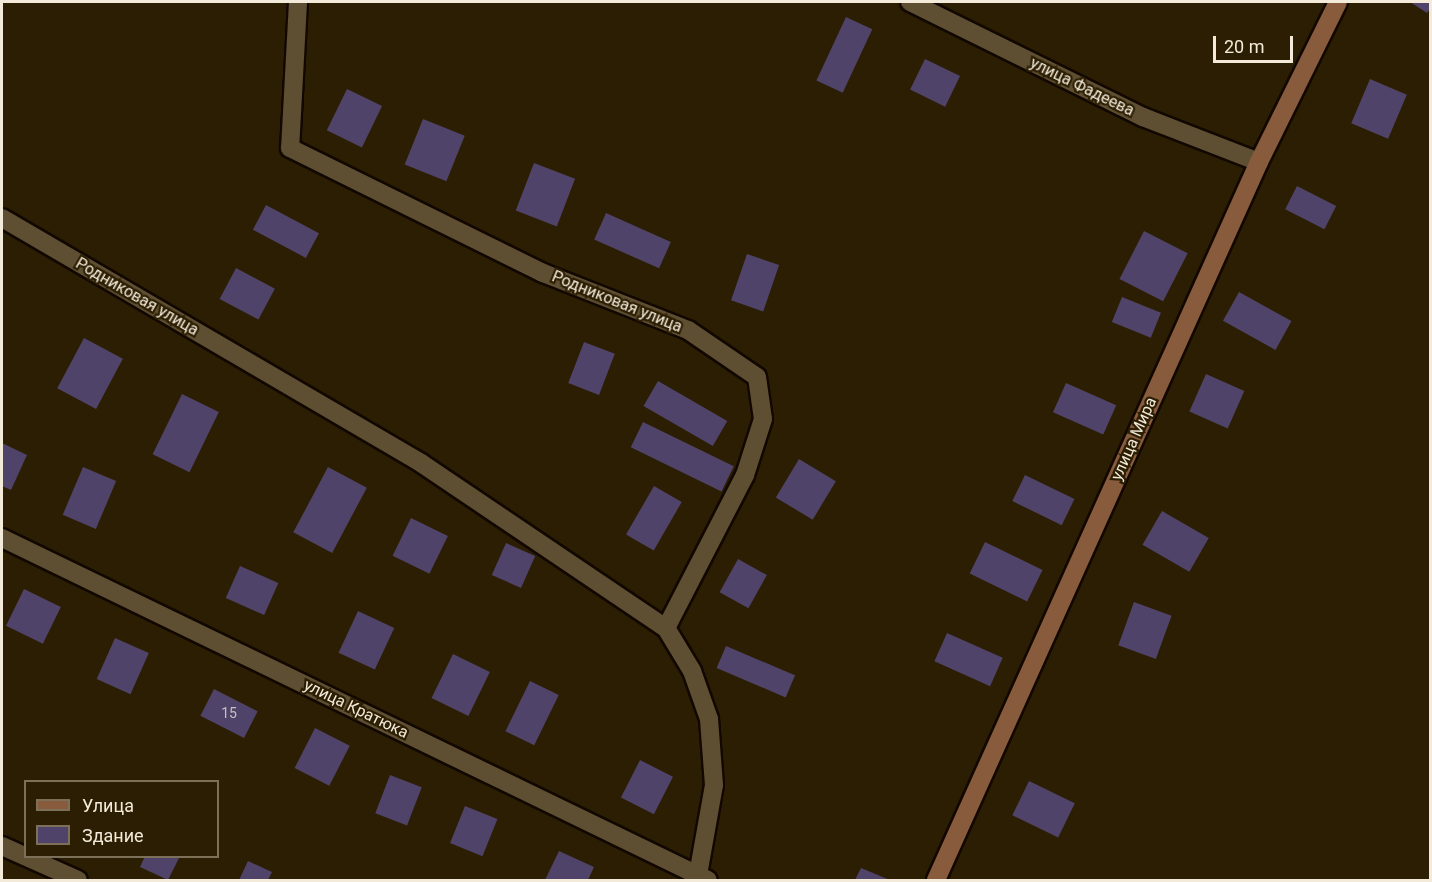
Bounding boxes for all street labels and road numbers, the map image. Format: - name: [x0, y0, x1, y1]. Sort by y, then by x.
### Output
- street label: улица Фадеева: [1027, 54, 1137, 120]
- street label: Родниковая улица: [72, 254, 202, 340]
- street label: Родниковая улица: [549, 267, 685, 337]
- street label: улица Мира: [1107, 395, 1161, 483]
- street label: улица Кратюка: [301, 675, 411, 743]

